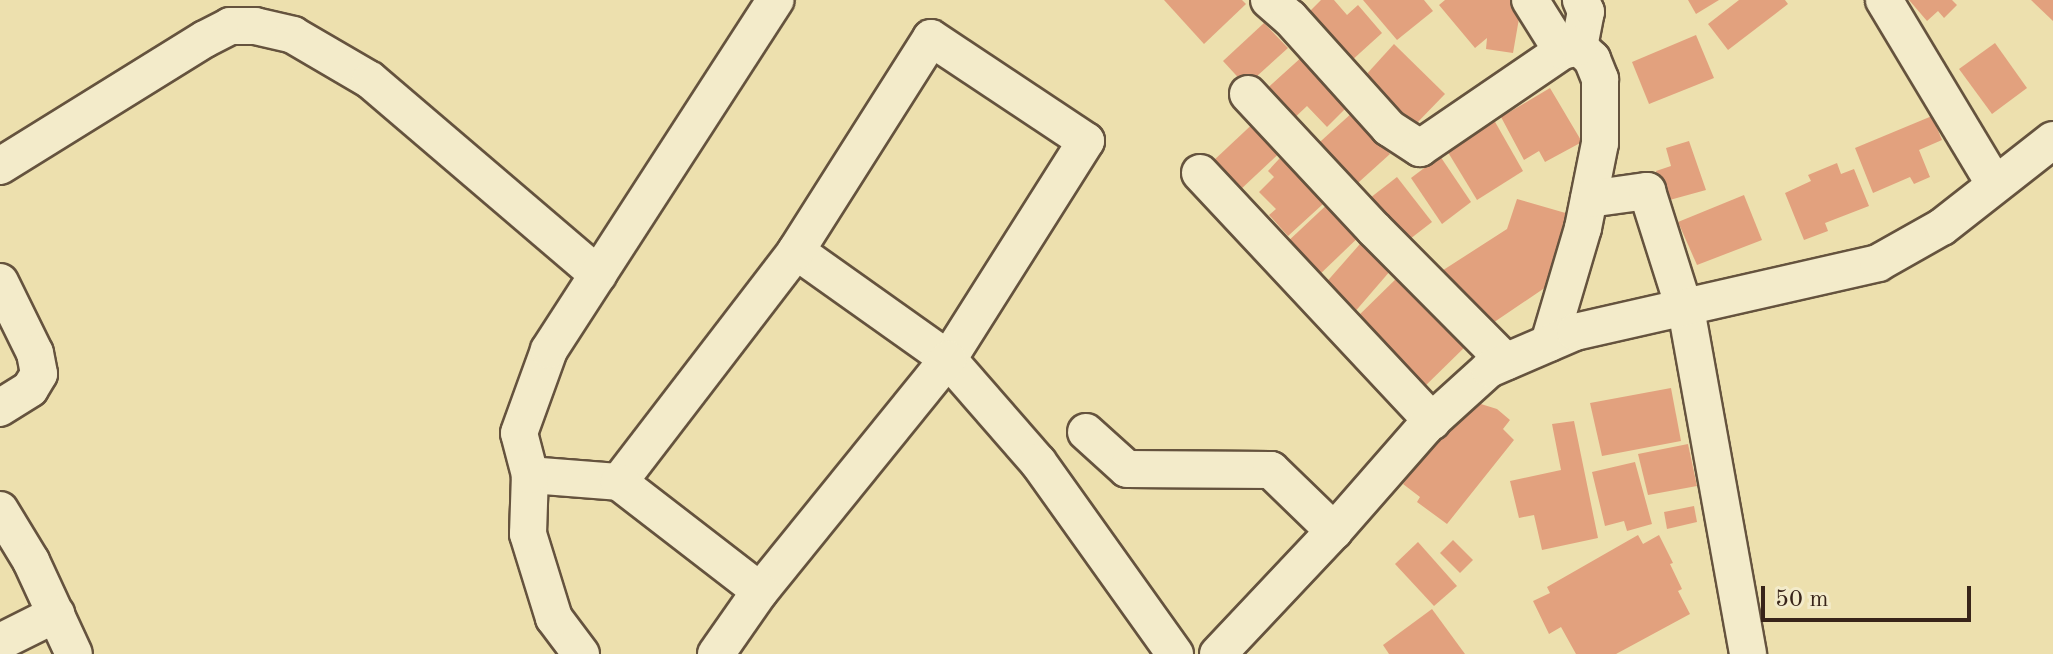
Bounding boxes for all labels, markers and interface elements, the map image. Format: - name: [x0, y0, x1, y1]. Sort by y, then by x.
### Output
- scale bar: [1765, 570, 1975, 620]
- text: 50 m: [1775, 588, 1829, 612]

